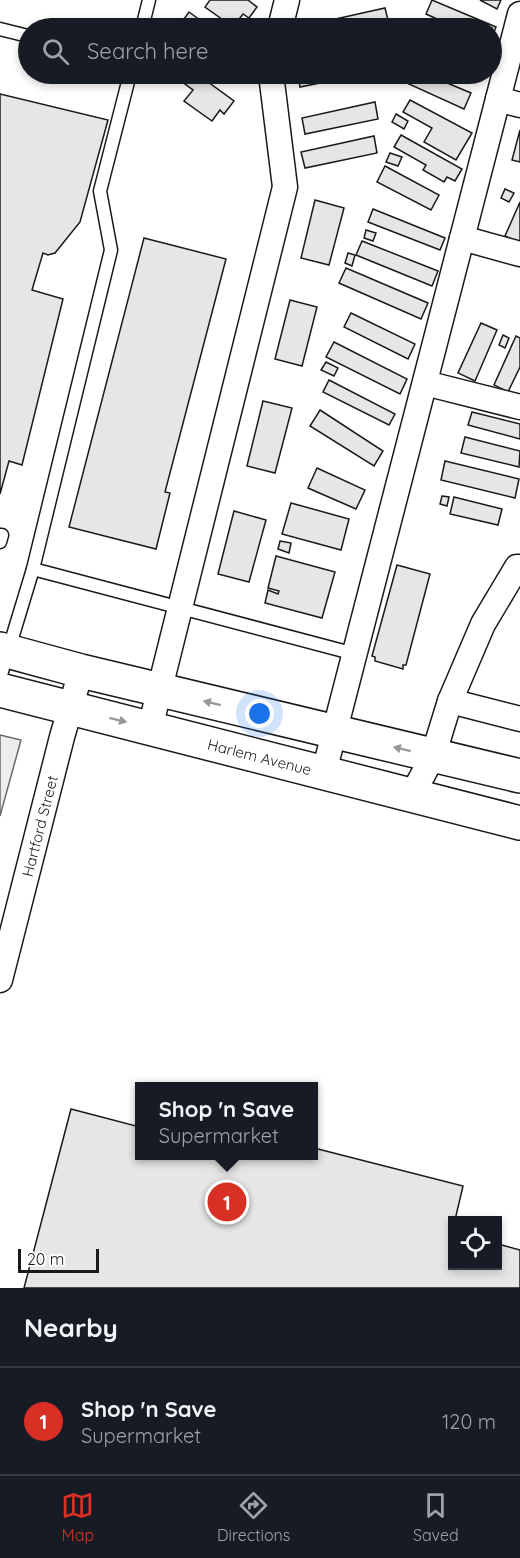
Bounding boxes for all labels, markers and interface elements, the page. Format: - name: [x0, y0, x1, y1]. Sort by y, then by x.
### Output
- search box: [18, 18, 502, 84]
- icon: search: [39, 35, 72, 68]
- text: Search here: [87, 37, 208, 65]
- one-way arrow: [203, 697, 221, 707]
- your location: [245, 699, 274, 728]
- one-way arrow: [109, 716, 127, 726]
- street label: Harlem Avenue: [206, 734, 314, 779]
- one-way arrow: [392, 743, 411, 753]
- street label: Hartford Street: [17, 773, 61, 879]
- popup: [135, 1082, 318, 1160]
- text: Shop 'n Save: [159, 1095, 294, 1123]
- text: Supermarket: [159, 1123, 279, 1148]
- pin: 1: [208, 1180, 246, 1224]
- map controls: [448, 1216, 502, 1270]
- button: locate: [448, 1216, 502, 1270]
- scale bar: [18, 1246, 99, 1274]
- text: 20 m: [27, 1249, 64, 1269]
- text: Nearby: [24, 1311, 118, 1344]
- text: Shop 'n Save: [81, 1395, 217, 1423]
- text: 1: [40, 1409, 47, 1434]
- text: 120 m: [442, 1409, 496, 1434]
- text: Supermarket: [81, 1423, 201, 1448]
- tab: Map: [61, 1489, 94, 1545]
- tab: Directions: [217, 1489, 290, 1545]
- tab: Saved: [413, 1489, 459, 1545]

